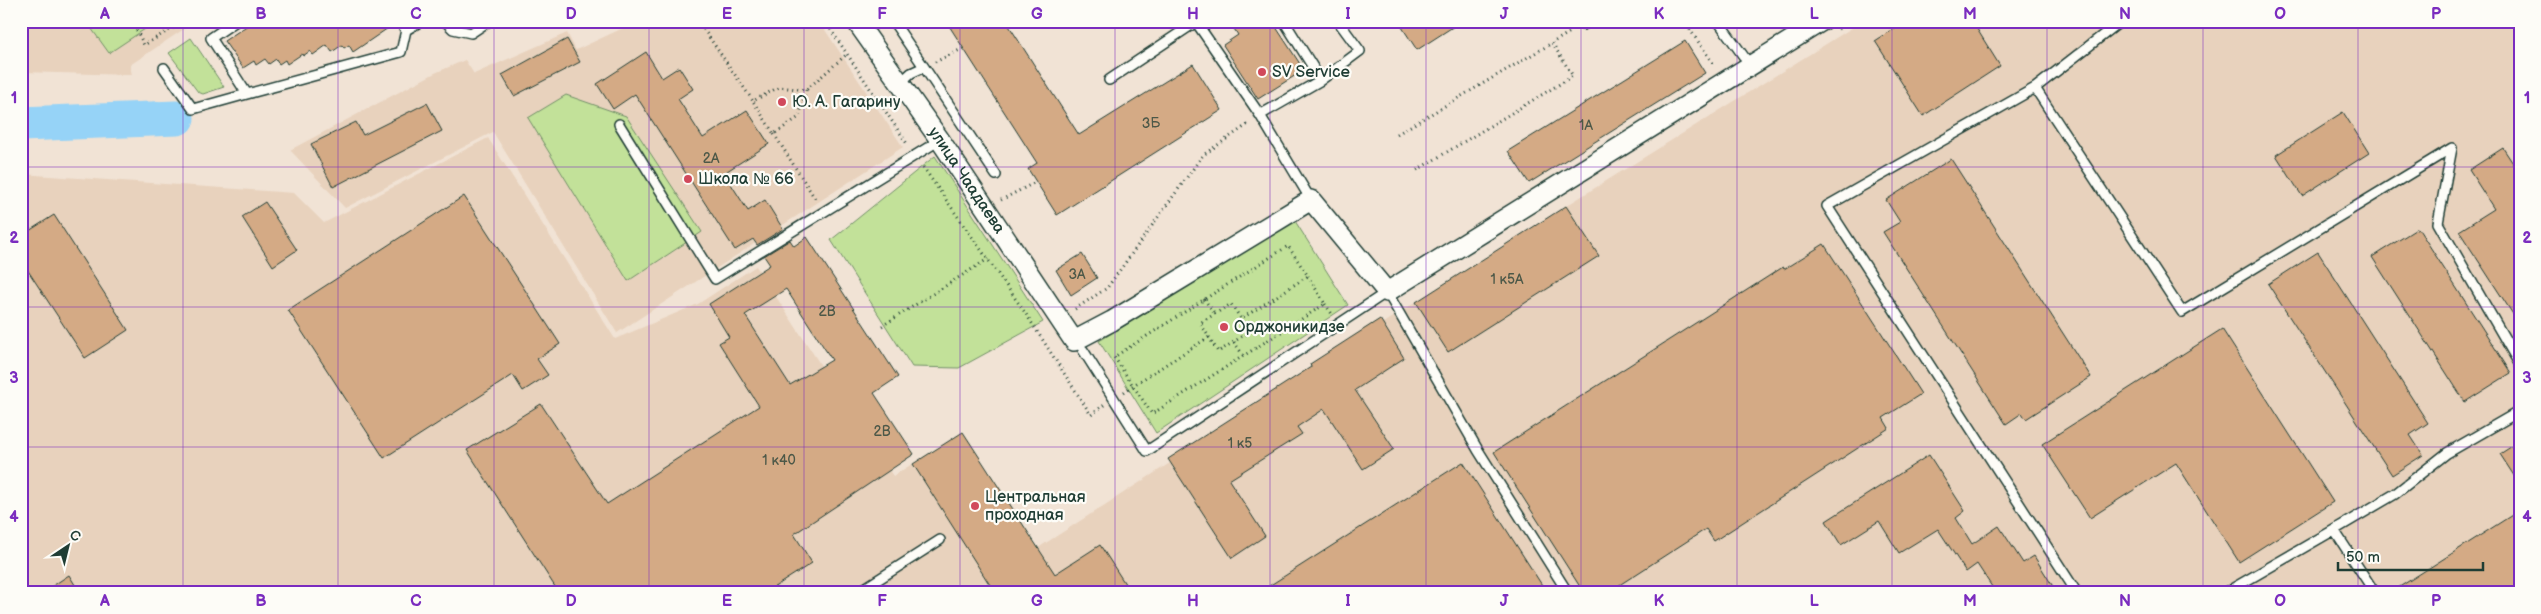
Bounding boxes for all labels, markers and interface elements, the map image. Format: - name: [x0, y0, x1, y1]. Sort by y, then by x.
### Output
- text: A: [99, 5, 110, 24]
- text: B: [255, 5, 267, 24]
- text: C: [410, 5, 422, 24]
- text: D: [565, 5, 577, 24]
- text: E: [722, 5, 732, 24]
- text: F: [877, 5, 887, 24]
- text: G: [1031, 5, 1043, 24]
- text: H: [1187, 5, 1199, 24]
- text: I: [1345, 5, 1351, 24]
- text: J: [1500, 5, 1509, 24]
- text: K: [1654, 5, 1665, 24]
- text: L: [1809, 5, 1819, 24]
- text: M: [1963, 5, 1977, 24]
- text: N: [2119, 5, 2131, 24]
- text: O: [2274, 5, 2286, 24]
- text: P: [2431, 5, 2441, 24]
- place label: SV Service: [1272, 63, 1350, 82]
- marker: SV Service: [1256, 66, 1268, 78]
- text: 1: [11, 89, 17, 108]
- text: 1: [2524, 89, 2530, 108]
- place label: Ю. А. Гагарину: [792, 93, 901, 112]
- marker: Ю. А. Гагарину: [776, 96, 788, 108]
- house number: 3Б: [1142, 115, 1160, 132]
- house number: 1А: [1579, 117, 1593, 134]
- street label: улица Чаадаева: [924, 123, 1009, 238]
- house number: 2А: [703, 150, 720, 167]
- place label: Школа № 66: [698, 170, 794, 189]
- marker: Школа № 66: [682, 173, 694, 185]
- text: 2: [9, 229, 19, 248]
- text: 2: [2522, 229, 2532, 248]
- house number: 3А: [1068, 266, 1086, 283]
- house number: 1 к5А: [1490, 271, 1524, 288]
- house number: 2В: [818, 303, 836, 320]
- place label: Орджоникидзе: [1234, 318, 1345, 337]
- marker: Орджоникидзе: [1218, 321, 1230, 333]
- text: 3: [9, 369, 19, 388]
- text: 3: [2522, 369, 2532, 388]
- house number: 2В: [873, 423, 891, 440]
- house number: 1 к5: [1228, 435, 1252, 452]
- house number: 1 к40: [762, 452, 796, 469]
- place label: Центральная проходная: [985, 488, 1086, 525]
- marker: Центральная проходная: [969, 500, 981, 512]
- text: 4: [9, 508, 19, 527]
- text: 4: [2522, 508, 2532, 527]
- north arrow: [42, 522, 92, 572]
- text: С: [66, 526, 84, 546]
- scale bar: [2338, 539, 2484, 571]
- text: 50 m: [2346, 548, 2380, 567]
- text: A: [99, 592, 110, 611]
- text: B: [255, 592, 267, 611]
- text: C: [410, 592, 422, 611]
- text: D: [565, 592, 577, 611]
- text: E: [722, 592, 732, 611]
- text: F: [877, 592, 887, 611]
- text: G: [1031, 592, 1043, 611]
- text: H: [1187, 592, 1199, 611]
- text: I: [1345, 592, 1351, 611]
- text: J: [1500, 592, 1509, 611]
- text: K: [1654, 592, 1665, 611]
- text: L: [1809, 592, 1819, 611]
- text: M: [1963, 592, 1977, 611]
- text: N: [2119, 592, 2131, 611]
- text: O: [2274, 592, 2286, 611]
- text: P: [2431, 592, 2441, 611]

